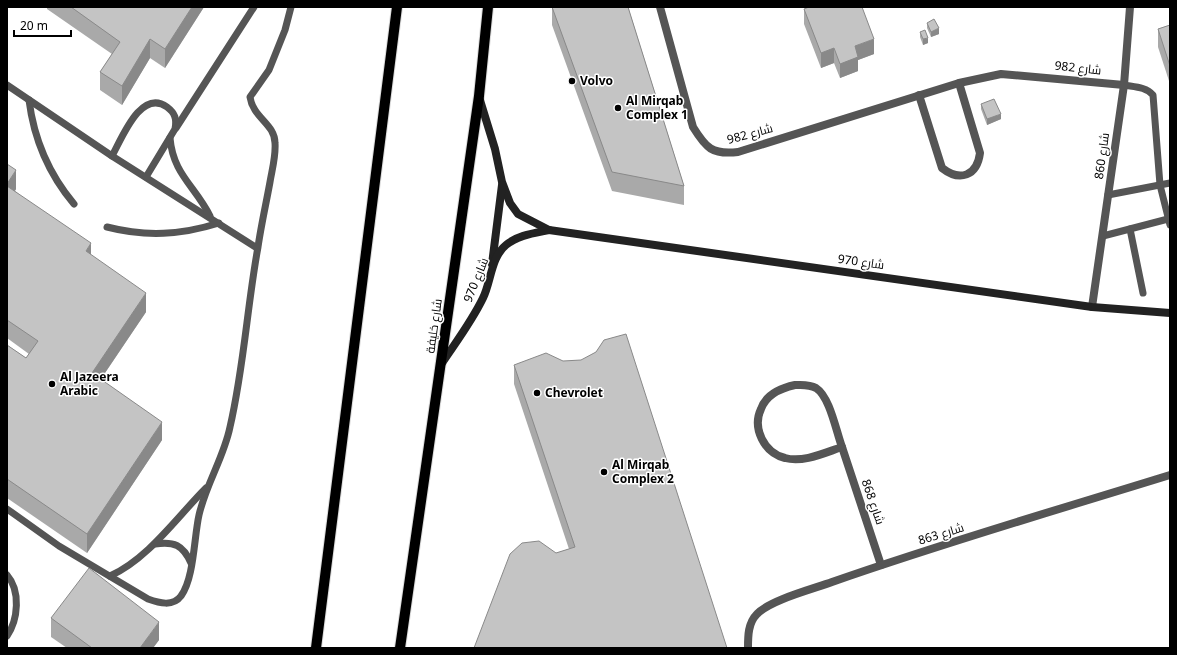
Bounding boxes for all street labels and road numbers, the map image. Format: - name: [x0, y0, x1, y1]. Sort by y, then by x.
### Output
- street label: شارع 982: [1054, 57, 1102, 78]
- street label: شارع 982: [725, 119, 775, 148]
- street label: شارع 860: [1090, 131, 1113, 180]
- street label: شارع 970: [837, 250, 886, 273]
- street label: شارع 970: [459, 255, 492, 305]
- street label: شارع خليفة: [421, 298, 446, 354]
- street label: شارع 868: [858, 477, 889, 527]
- street label: شارع 863: [916, 519, 966, 549]

